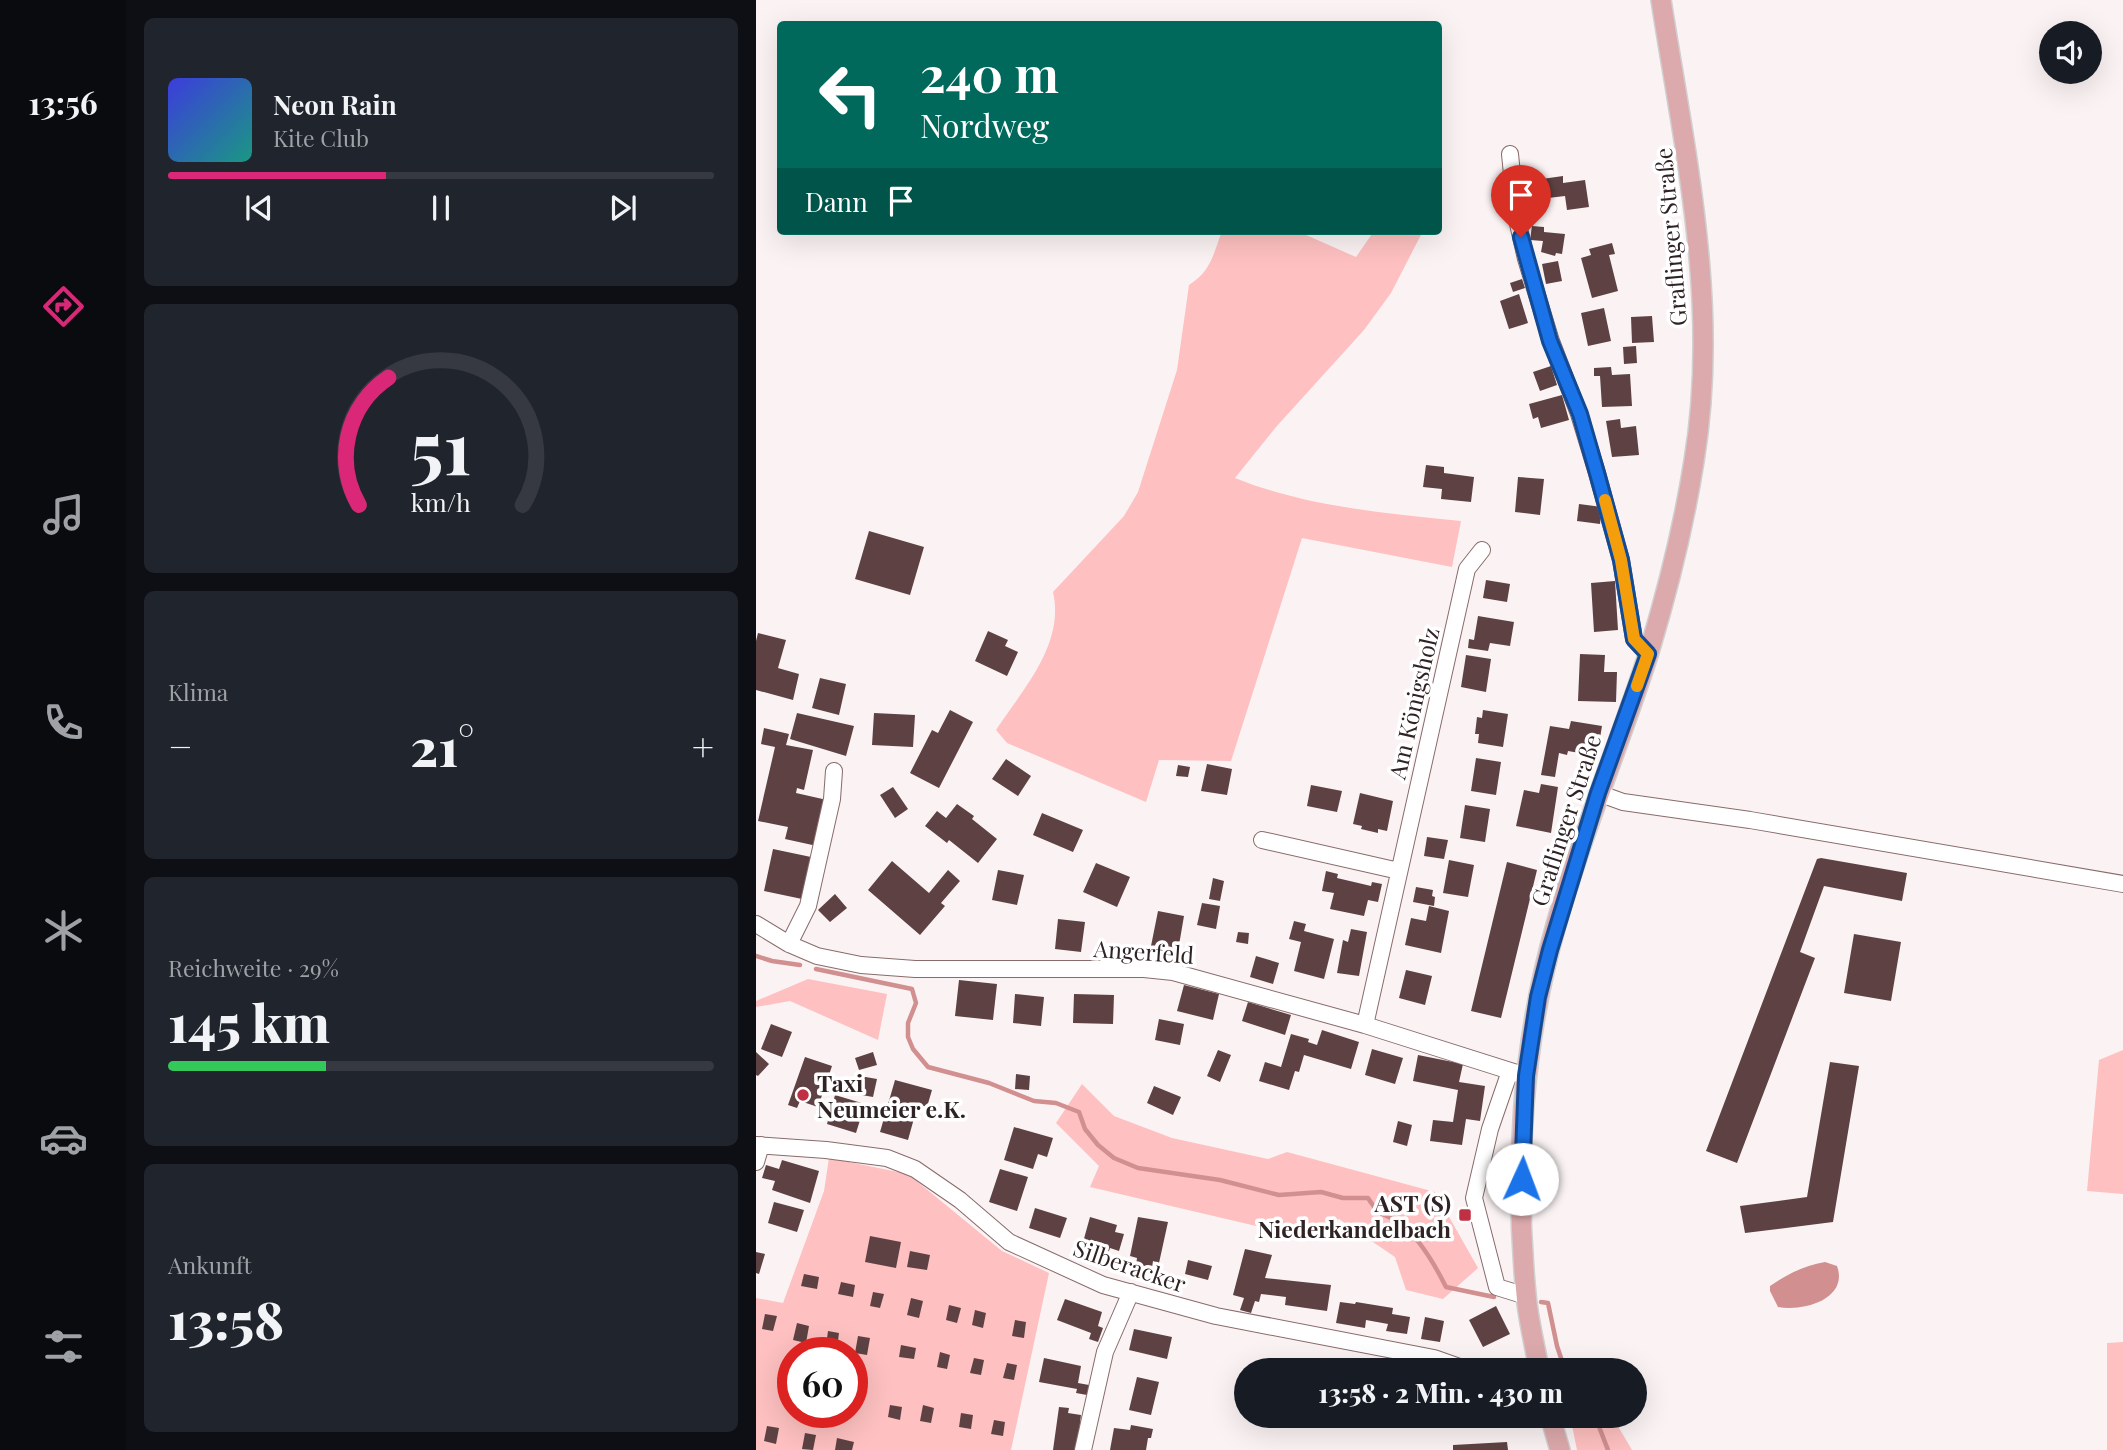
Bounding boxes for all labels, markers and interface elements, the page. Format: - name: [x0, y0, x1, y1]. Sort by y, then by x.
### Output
- map controls: [2039, 21, 2102, 84]
- button: sound: [2039, 21, 2102, 84]
- text: 240 m: [920, 40, 1059, 105]
- icon: left: [805, 49, 896, 140]
- text: 13:56: [28, 80, 98, 123]
- text: Neon Rain: [273, 87, 397, 122]
- text: Nordweg: [920, 103, 1049, 146]
- text: Kite Club: [273, 122, 369, 153]
- street label: Graflinger Straße: [1647, 147, 1693, 327]
- pin: [1491, 165, 1551, 237]
- icon: arrive: [1502, 176, 1540, 214]
- icon: arrive: [882, 182, 920, 220]
- text: Dann: [805, 184, 868, 219]
- icon: previous: [240, 189, 278, 227]
- icon: pause: [422, 189, 460, 227]
- icon: next: [604, 189, 642, 227]
- icon: directions: [39, 282, 88, 331]
- text: 51: [410, 396, 472, 493]
- text: km/h: [411, 484, 471, 517]
- icon: music: [39, 490, 88, 539]
- street label: Am Königsholz: [1380, 624, 1445, 783]
- text: Klima: [168, 676, 228, 707]
- icon: phone: [39, 698, 88, 747]
- text: 21°: [410, 711, 474, 780]
- text: −: [168, 720, 193, 771]
- text: +: [692, 720, 714, 771]
- street label: Graflinger Straße: [1523, 730, 1607, 910]
- icon: climate: [39, 906, 88, 955]
- street label: Angerfeld: [1092, 932, 1195, 970]
- text: Reichweite · 29%: [168, 952, 339, 983]
- text: 145 km: [168, 987, 330, 1056]
- place label: Taxi Neumeier e.K.: [817, 1067, 966, 1124]
- marker: Taxi Neumeier e.K.: [795, 1087, 811, 1103]
- icon: car: [39, 1114, 88, 1163]
- position arrow: [1485, 1142, 1559, 1216]
- place label: AST (S) Niederkandelbach: [1258, 1187, 1451, 1244]
- marker: AST (S) Niederkandelbach: [1457, 1207, 1473, 1223]
- street label: Silberacker: [1070, 1231, 1190, 1299]
- text: Ankunft: [168, 1249, 252, 1280]
- text: 13:58: [168, 1284, 284, 1353]
- icon: filters: [39, 1322, 88, 1371]
- speed limit sign: 60: [777, 1337, 868, 1428]
- text: 13:58 · 2 Min. · 430 m: [1318, 1375, 1563, 1410]

